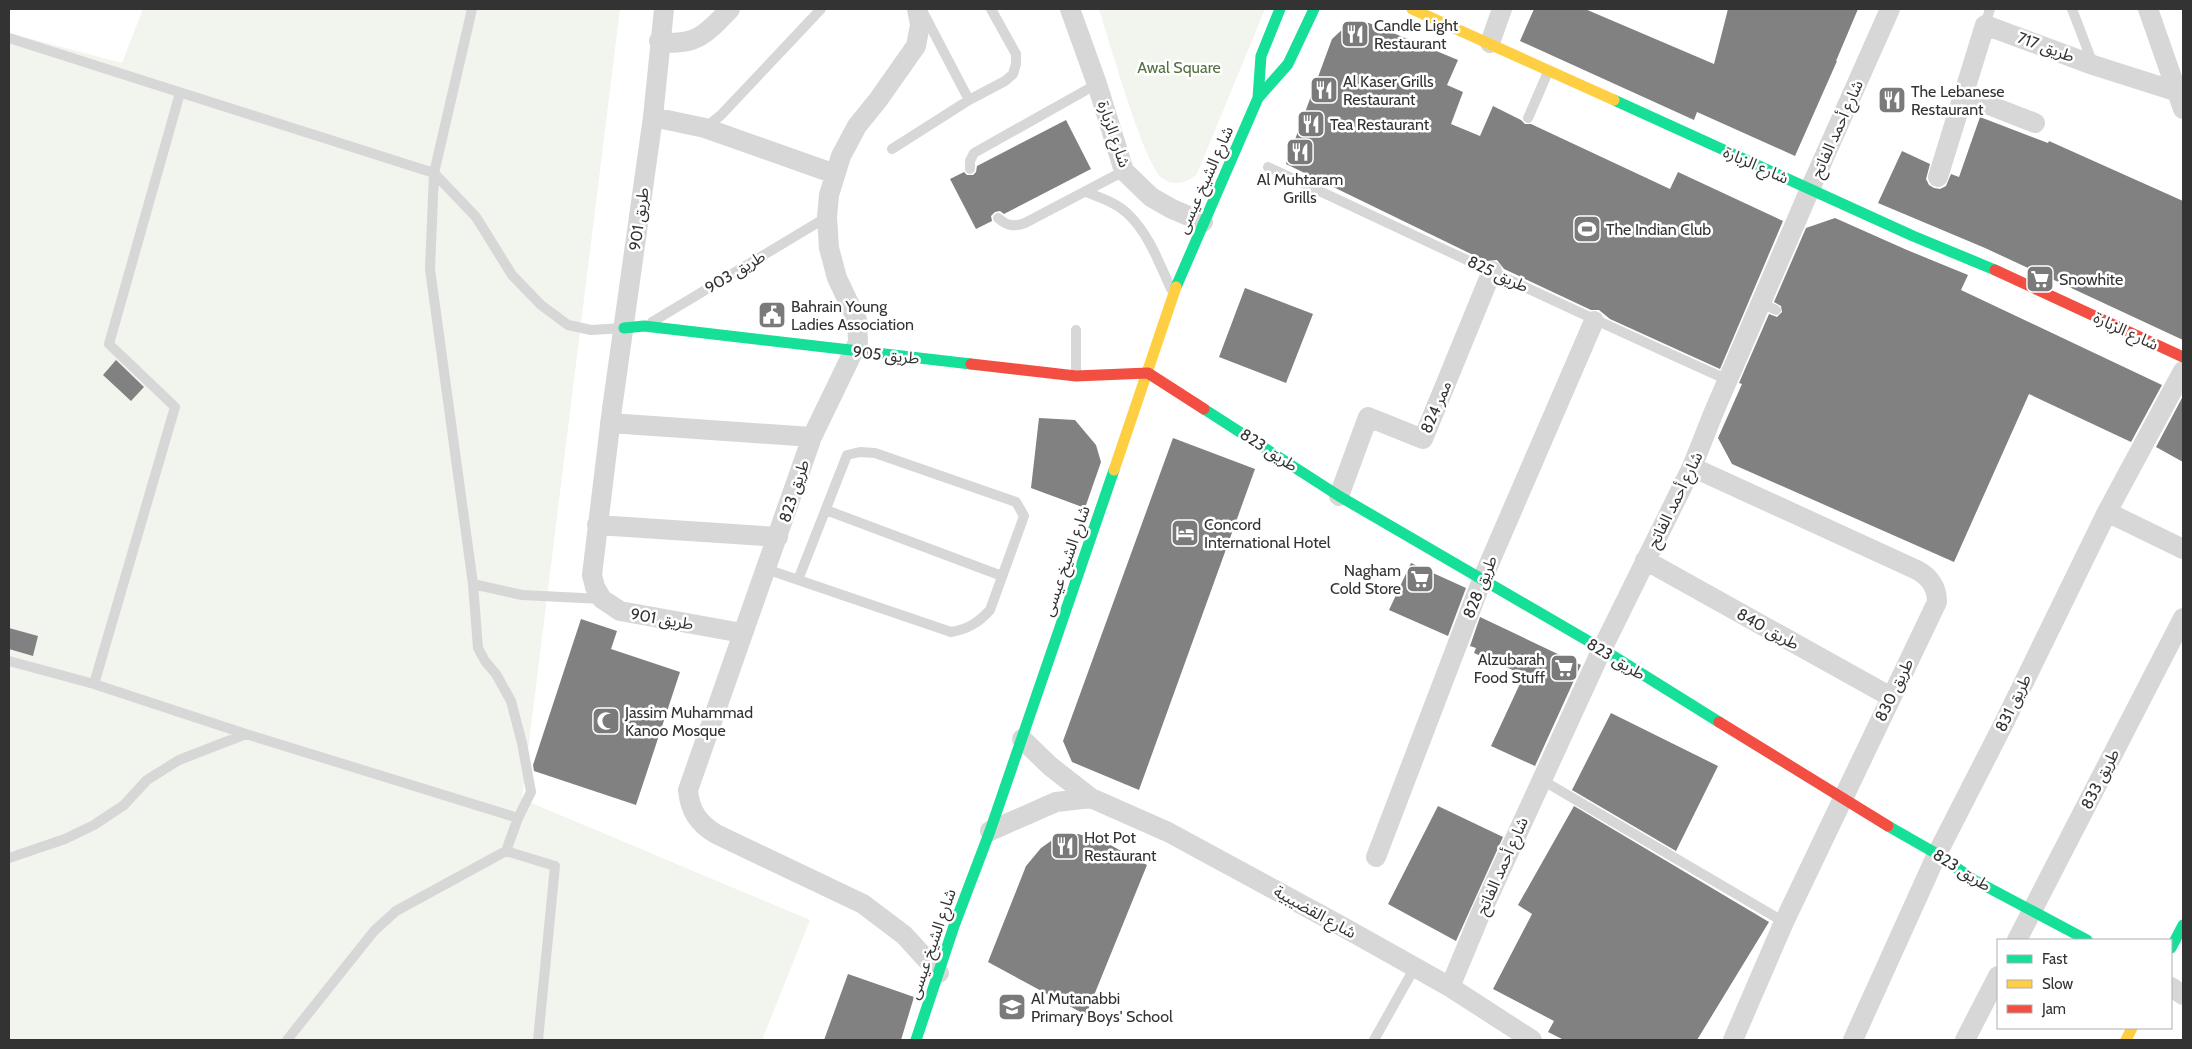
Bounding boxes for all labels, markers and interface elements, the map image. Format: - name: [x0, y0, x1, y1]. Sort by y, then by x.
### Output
- place label: Candle Light Restaurant: [1374, 16, 1459, 53]
- restaurant icon: Candle Light Restaurant: [1340, 19, 1370, 49]
- street label: طريق 717: [2015, 28, 2077, 67]
- park label: Awal Square: [1137, 58, 1221, 77]
- place label: Al Kaser Grills Restaurant: [1343, 72, 1434, 109]
- restaurant icon: Al Kaser Grills Restaurant: [1309, 75, 1339, 105]
- street label: شارع أحمد الفاتح: [1807, 77, 1870, 182]
- place label: The Lebanese Restaurant: [1911, 82, 2004, 119]
- restaurant icon: The Lebanese Restaurant: [1877, 85, 1907, 115]
- street label: شارع الزبارة: [1091, 98, 1134, 171]
- restaurant icon: Tea Restaurant: [1296, 109, 1326, 139]
- place label: Tea Restaurant: [1330, 115, 1430, 134]
- street label: شارع الشيخ عيسى: [1173, 123, 1240, 238]
- restaurant icon: Al Muhtaram Grills: [1285, 137, 1315, 167]
- street label: شارع الزبارة: [1719, 142, 1792, 191]
- place label: Al Muhtaram Grills: [1257, 170, 1343, 207]
- street label: طريق 901: [625, 186, 654, 252]
- sports icon: The Indian Club: [1572, 214, 1602, 244]
- place label: The Indian Club: [1606, 220, 1711, 239]
- street label: طريق 903: [701, 247, 769, 298]
- street label: طريق 825: [1464, 252, 1532, 297]
- supermarket icon: Snowhite: [2025, 264, 2055, 294]
- place label: Snowhite: [2059, 270, 2123, 289]
- place label: Bahrain Young Ladies Association: [791, 297, 914, 334]
- public building icon: Bahrain Young Ladies Association: [757, 300, 787, 330]
- street label: شارع الزبارة: [2089, 308, 2161, 357]
- street label: طريق 905: [852, 342, 920, 369]
- street label: ممر 824: [1417, 378, 1455, 436]
- street label: طريق 823: [1236, 424, 1301, 477]
- street label: شارع أحمد الفاتح: [1643, 449, 1709, 553]
- street label: طريق 823: [775, 457, 814, 525]
- street label: شارع الشيخ عيسى: [1038, 503, 1097, 620]
- place label: Concord International Hotel: [1204, 515, 1331, 552]
- hotel icon: Concord International Hotel: [1170, 518, 1200, 548]
- street label: طريق 828: [1459, 553, 1502, 621]
- place label: Nagham Cold Store: [1330, 561, 1401, 598]
- supermarket icon: Nagham Cold Store: [1405, 564, 1435, 594]
- street label: طريق 901: [629, 604, 695, 635]
- street label: طريق 840: [1733, 604, 1803, 655]
- street label: طريق 823: [1583, 634, 1649, 685]
- place label: Alzubarah Food Stuff: [1474, 650, 1546, 687]
- supermarket icon: Alzubarah Food Stuff: [1549, 653, 1579, 683]
- street label: طريق 830: [1871, 655, 1918, 725]
- street label: طريق 831: [1991, 671, 2036, 735]
- place label: Jassim Muhammad Kanoo Mosque: [624, 703, 753, 740]
- mosque icon: Jassim Muhammad Kanoo Mosque: [591, 706, 621, 736]
- street label: طريق 833: [2077, 746, 2124, 813]
- street label: شارع أحمد الفاتح: [1472, 814, 1535, 919]
- place label: Hot Pot Restaurant: [1084, 828, 1157, 865]
- restaurant icon: Hot Pot Restaurant: [1050, 831, 1080, 861]
- street label: طريق 823: [1929, 845, 1995, 896]
- street label: شارع القضيبية: [1269, 882, 1359, 945]
- street label: شارع الشيخ عيسى: [904, 886, 963, 1003]
- legend: [1997, 939, 2172, 1029]
- text: Fast: [2042, 950, 2067, 968]
- text: Slow: [2042, 975, 2073, 993]
- place label: Al Mutanabbi Primary Boys' School: [1031, 989, 1173, 1026]
- school or university icon: Al Mutanabbi Primary Boys' School: [997, 992, 1027, 1022]
- text: Jam: [2041, 1000, 2066, 1018]

